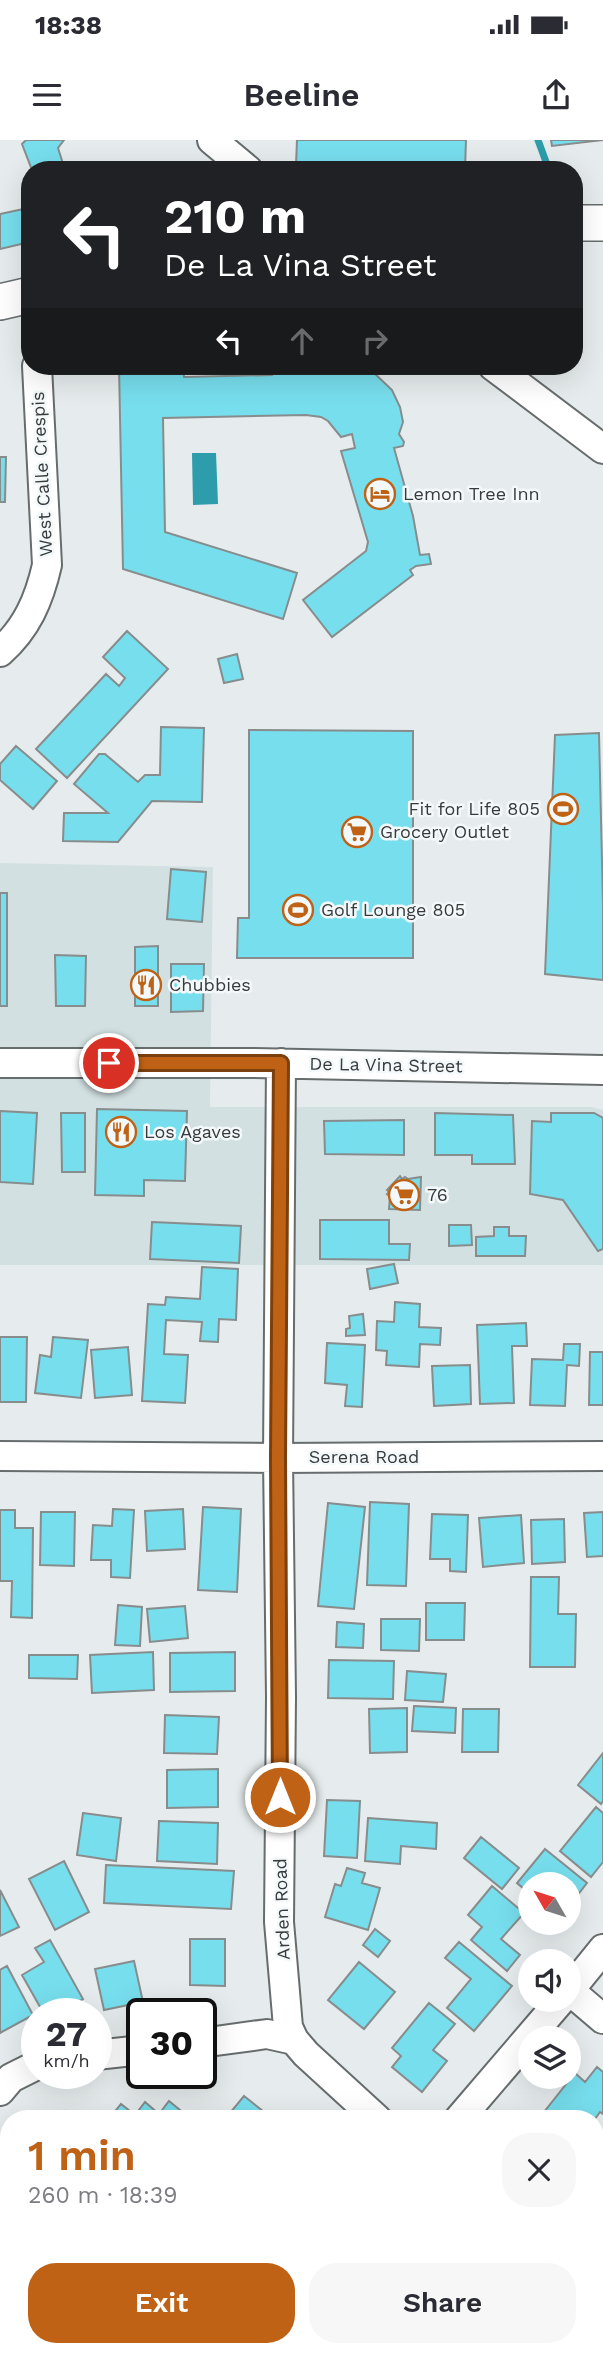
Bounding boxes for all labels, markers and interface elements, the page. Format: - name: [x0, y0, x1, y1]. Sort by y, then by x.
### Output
- text: 18:38: [35, 10, 102, 40]
- icon: menu: [28, 76, 66, 114]
- text: Beeline: [243, 76, 360, 114]
- icon: share: [537, 76, 575, 114]
- text: 210 m: [164, 187, 306, 245]
- icon: left: [49, 189, 140, 280]
- text: De La Vina Street: [164, 246, 436, 284]
- icon: left: [210, 322, 248, 360]
- icon: ahead: [283, 322, 321, 360]
- icon: right: [356, 322, 394, 360]
- street label: West Calle Crespis: [27, 391, 56, 557]
- hotel icon: Lemon Tree Inn: [363, 477, 397, 511]
- place label: Lemon Tree Inn: [403, 483, 540, 504]
- sports icon: Fit for Life 805: [546, 792, 580, 826]
- place label: Fit for Life 805: [409, 798, 540, 819]
- supermarket icon: Grocery Outlet: [340, 815, 374, 849]
- place label: Grocery Outlet: [380, 821, 509, 842]
- sports icon: Golf Lounge 805: [281, 893, 315, 927]
- place label: Golf Lounge 805: [321, 899, 465, 920]
- restaurant icon: Chubbies: [129, 968, 163, 1002]
- place label: Chubbies: [169, 974, 251, 995]
- pin: [79, 1033, 139, 1093]
- icon: arrive: [90, 1044, 128, 1082]
- street label: De La Vina Street: [309, 1053, 463, 1076]
- restaurant icon: Los Agaves: [104, 1115, 138, 1149]
- place label: Los Agaves: [144, 1121, 241, 1142]
- supermarket icon: 76: [387, 1178, 421, 1212]
- place label: 76: [427, 1184, 448, 1205]
- street label: Serena Road: [309, 1446, 419, 1467]
- position arrow: [243, 1760, 317, 1834]
- street label: Arden Road: [269, 1858, 294, 1960]
- north arrow: [518, 1872, 581, 1936]
- map controls: [518, 1872, 581, 2089]
- button: sound: [518, 1949, 581, 2012]
- speed limit sign: 30: [126, 1998, 217, 2089]
- text: 27: [46, 2013, 87, 2055]
- button: layers: [518, 2026, 581, 2089]
- text: km/h: [43, 2050, 90, 2071]
- text: 1 min: [28, 2131, 136, 2180]
- button: close: [502, 2133, 576, 2207]
- text: 260 m · 18:39: [28, 2182, 177, 2209]
- button: Exit: [28, 2263, 295, 2343]
- button: Share: [309, 2263, 576, 2343]

